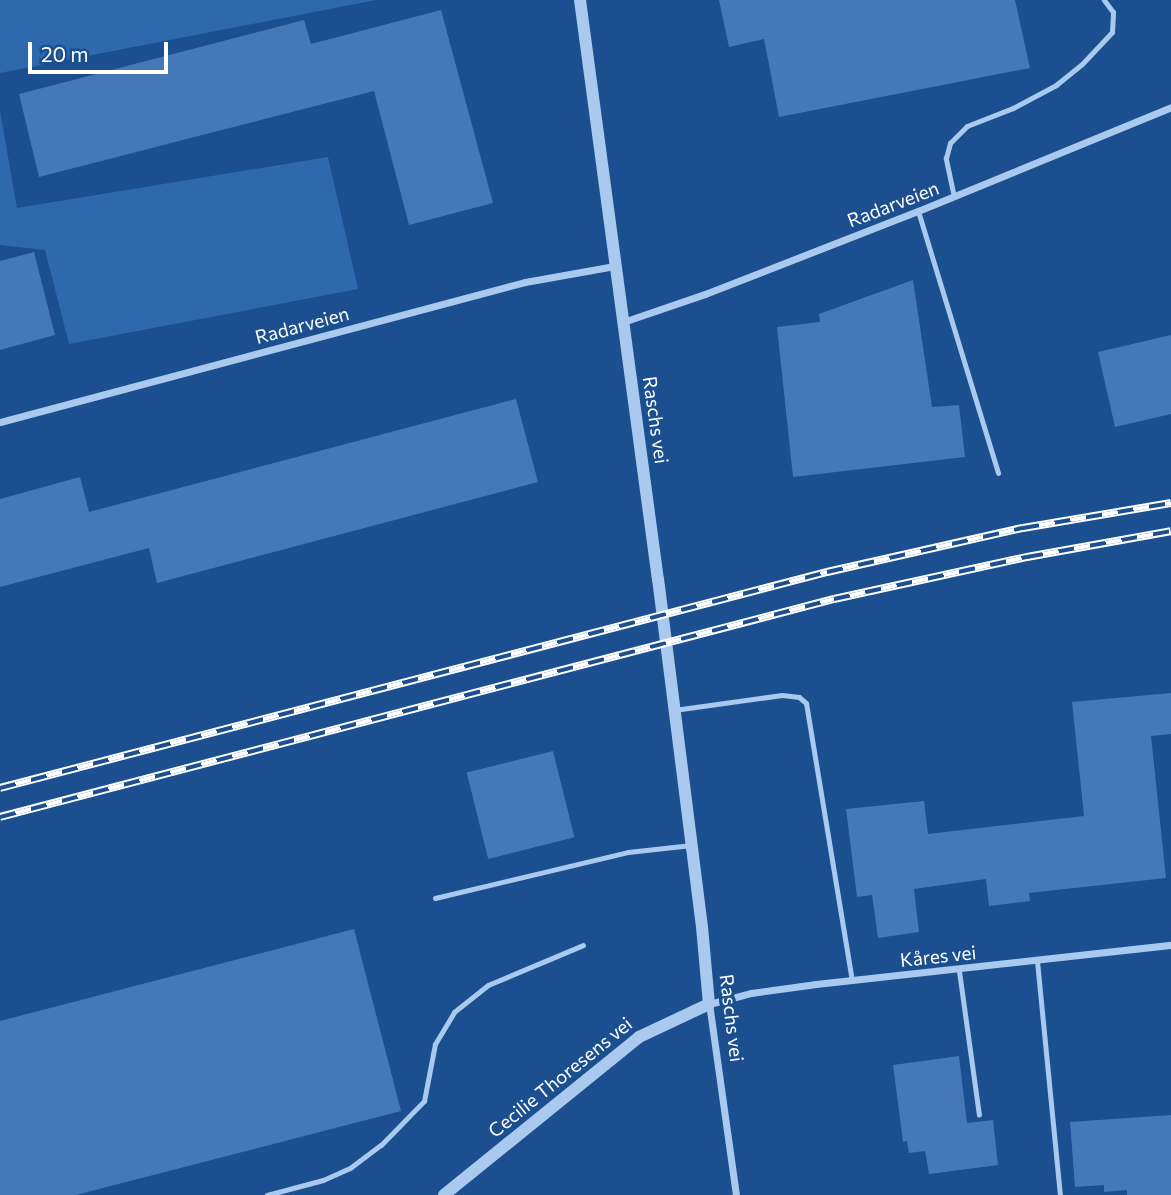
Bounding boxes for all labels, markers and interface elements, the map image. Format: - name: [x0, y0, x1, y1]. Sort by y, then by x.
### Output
- scale bar: [32, 28, 172, 72]
- text: 20 m: [41, 41, 89, 66]
- street label: Radarveien: [844, 176, 942, 232]
- street label: Radarveien: [253, 302, 351, 348]
- street label: Raschs vei: [639, 375, 673, 465]
- street label: Kåres vei: [899, 941, 977, 971]
- street label: Raschs vei: [715, 973, 749, 1063]
- street label: Cecilie Thoresens vei: [483, 1012, 637, 1142]

